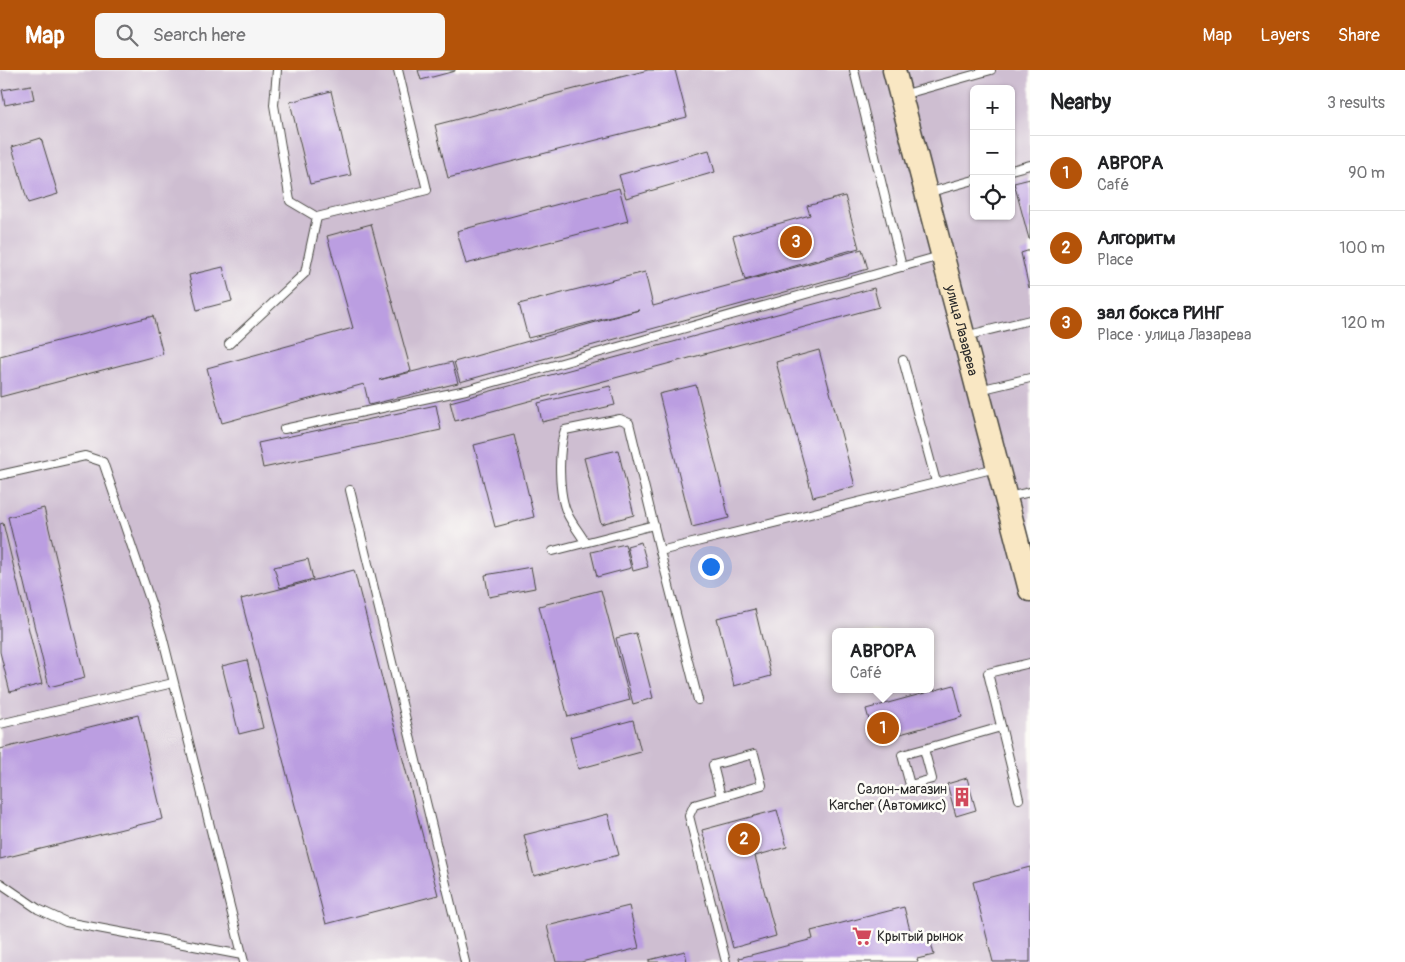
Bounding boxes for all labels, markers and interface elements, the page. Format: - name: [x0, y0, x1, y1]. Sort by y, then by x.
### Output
- search box: [95, 13, 445, 58]
- text: Map: [25, 21, 65, 50]
- icon: search: [113, 21, 141, 49]
- text: Search here: [153, 23, 246, 47]
- text: Map: [1203, 24, 1232, 47]
- text: Layers: [1260, 24, 1310, 47]
- text: Share: [1338, 24, 1380, 47]
- map controls: [970, 85, 1015, 220]
- button: +: [970, 85, 1015, 130]
- text: Nearby: [1050, 89, 1111, 116]
- text: 3 results: [1327, 93, 1385, 113]
- button: −: [970, 130, 1015, 175]
- text: АВРОРА: [1097, 151, 1163, 175]
- text: 1: [1063, 163, 1069, 183]
- text: 90 m: [1348, 163, 1385, 183]
- button: locate: [970, 175, 1015, 220]
- text: Café: [1097, 175, 1129, 195]
- pin: 3: [780, 223, 812, 261]
- text: Алгоритм: [1097, 226, 1175, 250]
- text: 2: [1062, 238, 1070, 258]
- text: 100 m: [1339, 238, 1385, 258]
- text: Place: [1097, 250, 1133, 270]
- street label: улица Лазарева: [942, 282, 982, 377]
- text: зал бокса РИНГ: [1097, 301, 1225, 325]
- text: 3: [1062, 313, 1070, 333]
- text: 120 m: [1341, 313, 1385, 333]
- text: Place · улица Лазарева: [1097, 325, 1251, 345]
- your location: [698, 554, 724, 580]
- popup: [832, 628, 934, 693]
- text: АВРОРА: [850, 639, 916, 663]
- text: Café: [850, 663, 882, 683]
- pin: 1: [867, 709, 899, 747]
- place label: Салон-магазин Karcher (Автомикс): [829, 781, 947, 814]
- building icon: Салон-магазин Karcher (Автомикс): [951, 786, 973, 808]
- pin: 2: [728, 820, 760, 858]
- supermarket icon: Крытый рынок: [851, 925, 873, 947]
- place label: Крытый рынок: [877, 928, 964, 945]

